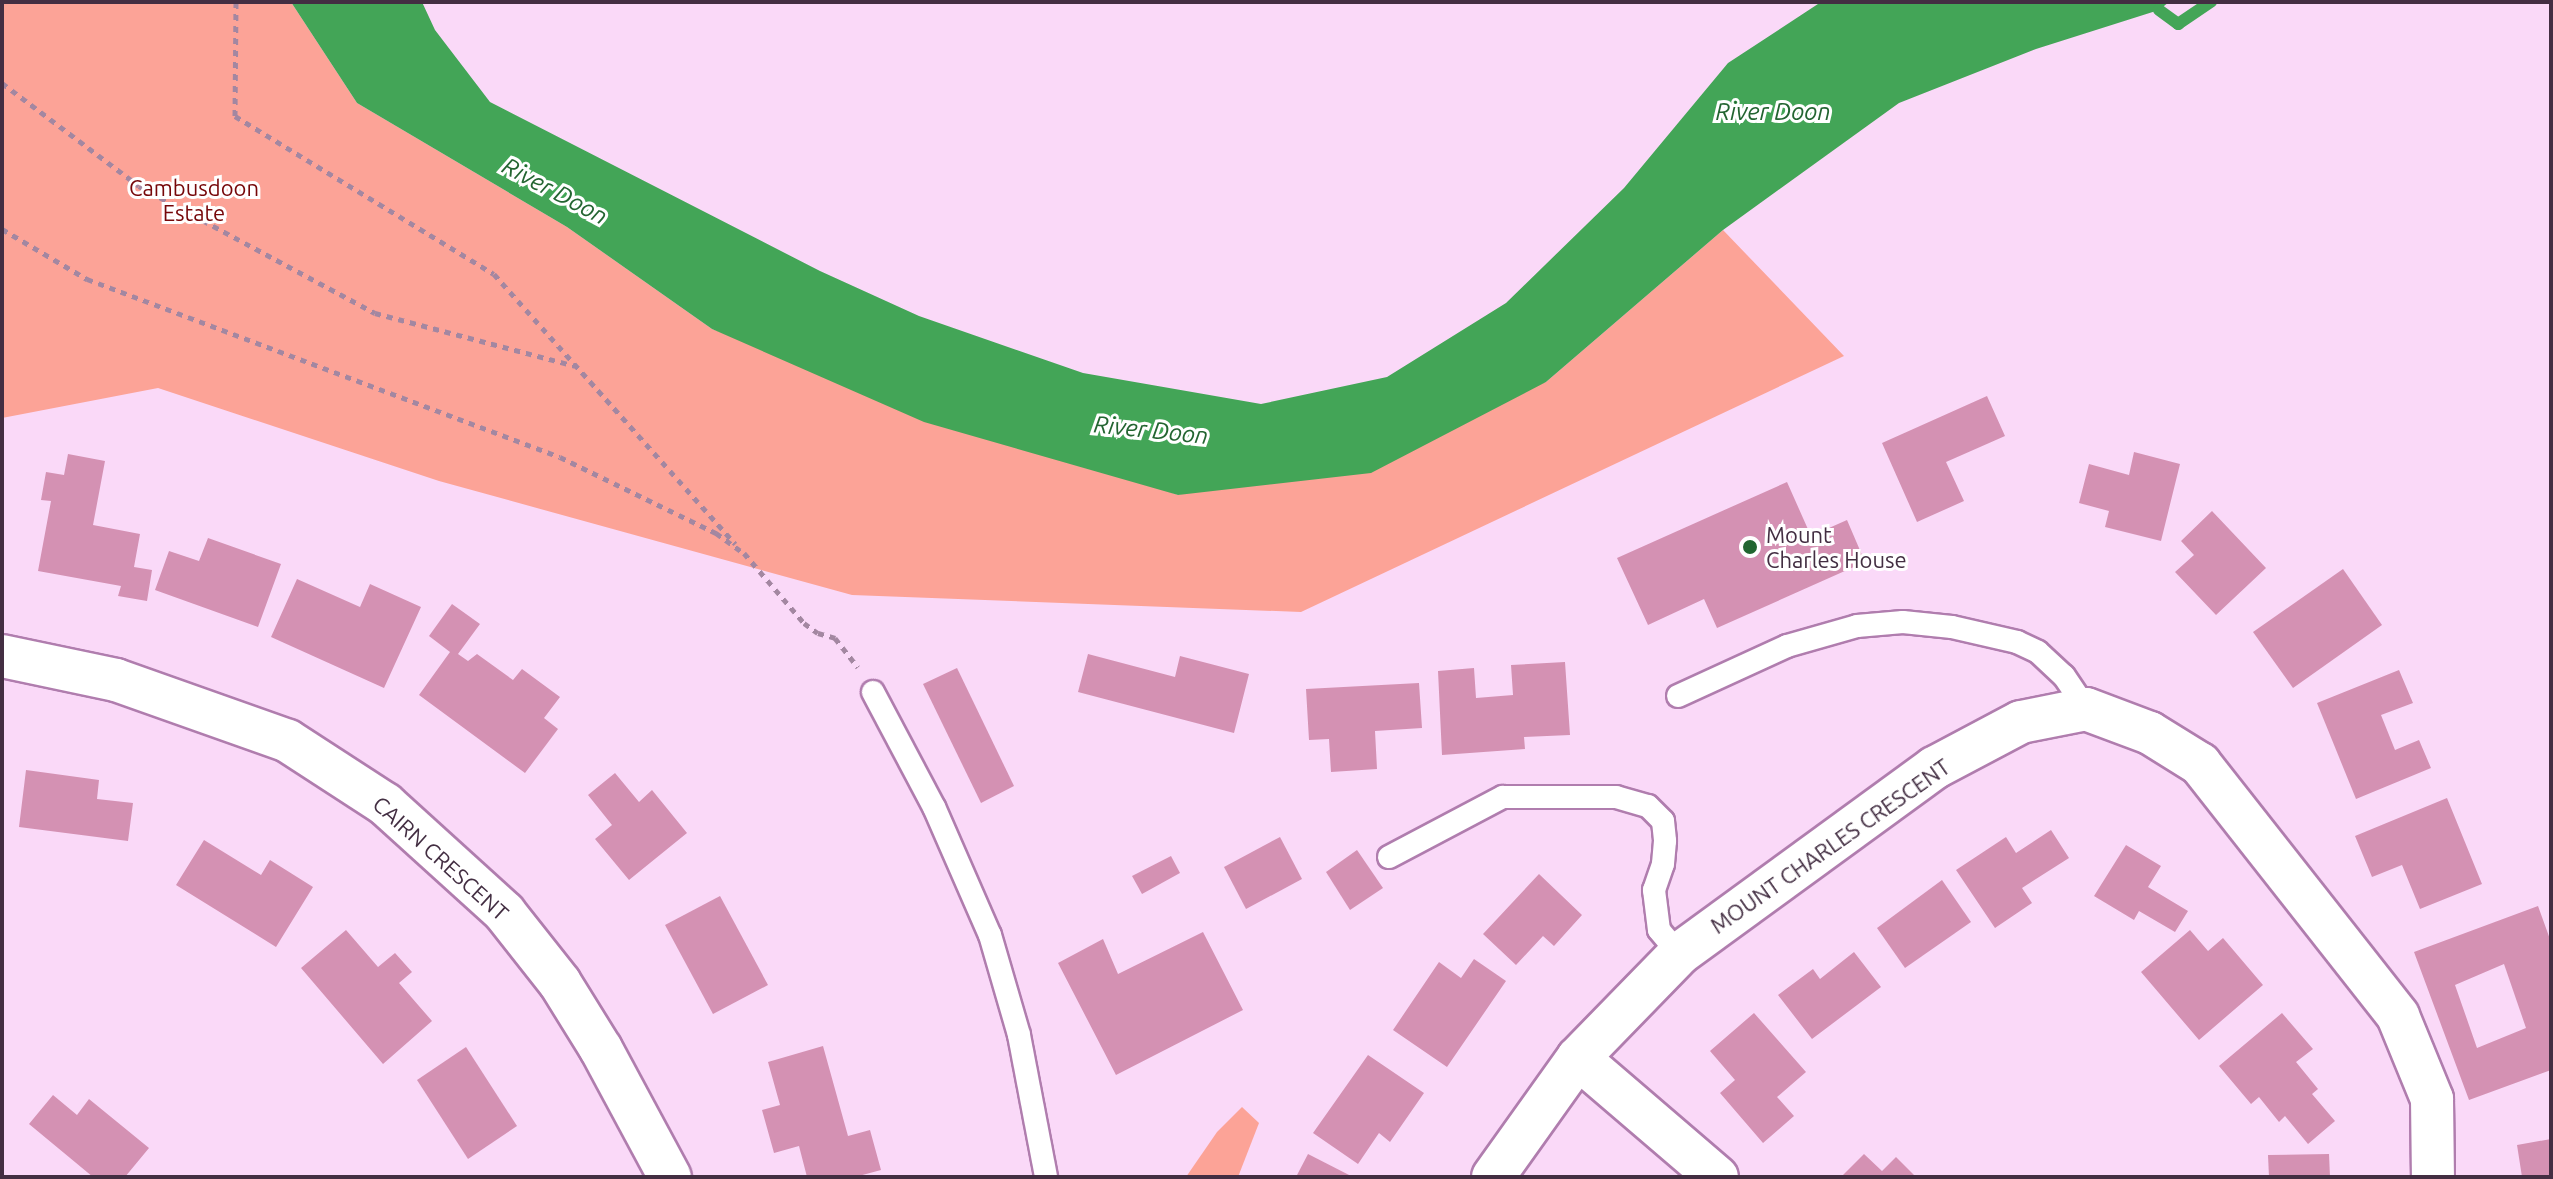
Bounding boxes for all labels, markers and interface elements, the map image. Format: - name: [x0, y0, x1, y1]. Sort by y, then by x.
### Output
- water label: River Doon: [1715, 98, 1831, 126]
- water label: River Doon: [497, 151, 613, 231]
- park label: Cambusdoon Estate: [129, 174, 259, 226]
- water label: River Doon: [1092, 410, 1210, 450]
- place label: Mount Charles House: [1766, 521, 1907, 572]
- marker: Mount Charles House: [1741, 538, 1759, 556]
- street label: MOUNT CHARLES CRESCENT: [1705, 753, 1955, 939]
- street label: CAIRN CRESCENT: [368, 790, 514, 926]

